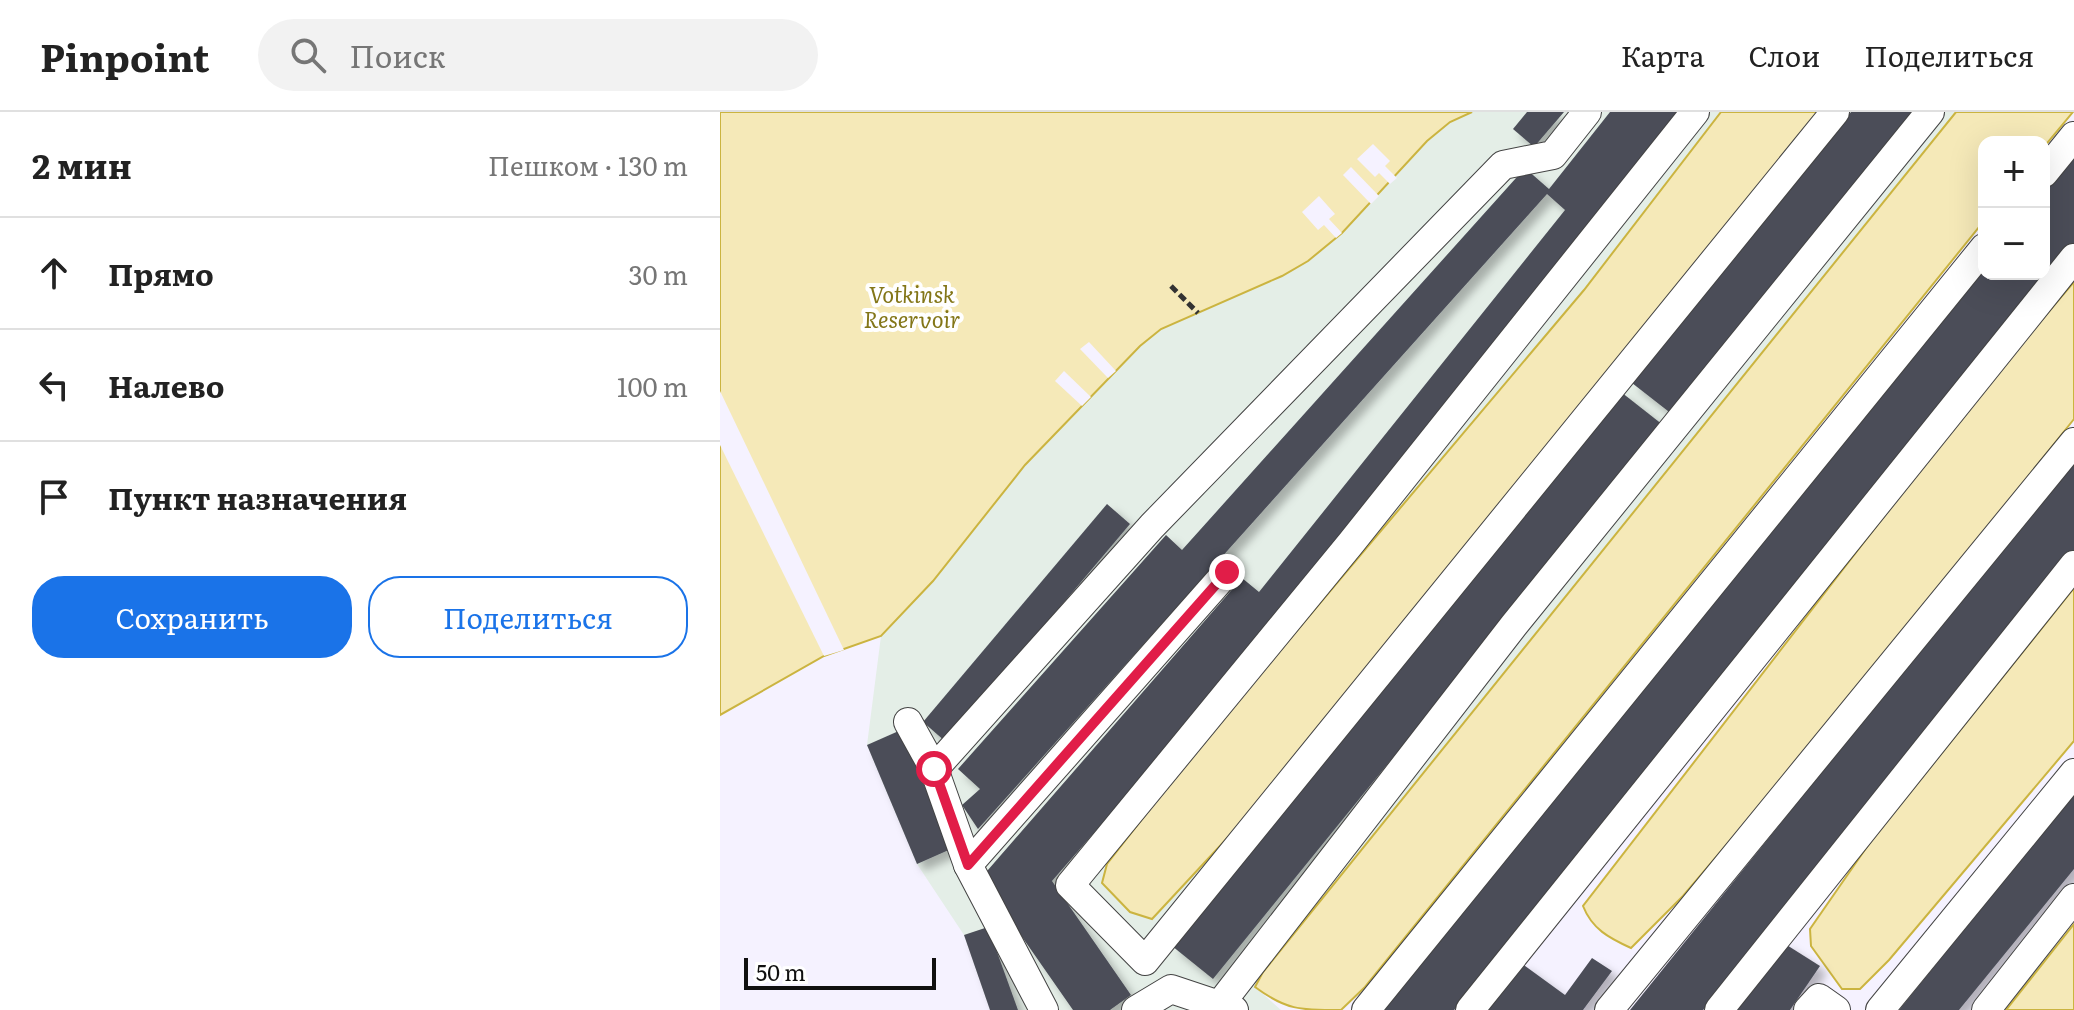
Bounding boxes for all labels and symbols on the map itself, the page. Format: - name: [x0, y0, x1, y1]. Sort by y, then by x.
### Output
- water label: Votkinsk Reservoir: [864, 277, 960, 335]
- route end: [1209, 554, 1245, 590]
- route start: [916, 751, 952, 787]
- scale bar: [744, 954, 936, 990]

